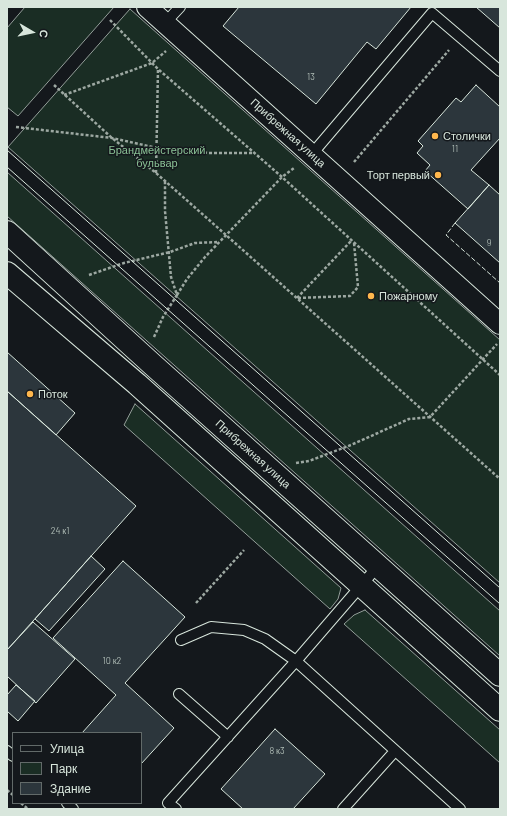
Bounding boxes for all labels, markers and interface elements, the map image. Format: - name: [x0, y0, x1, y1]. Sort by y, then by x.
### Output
- north arrow: [12, 12, 52, 52]
- text: С: [37, 29, 51, 39]
- house number: 13: [307, 72, 315, 82]
- street label: Прибрежная улица: [248, 96, 328, 170]
- place label: Столички: [443, 129, 491, 143]
- marker: Столички: [430, 131, 440, 141]
- park label: Брандмейстерский бульвар: [108, 143, 206, 169]
- house number: 11: [452, 144, 458, 154]
- place label: Торт первый: [367, 168, 430, 182]
- marker: Торт первый: [433, 170, 443, 180]
- house number: 9: [487, 238, 491, 248]
- place label: Пожарному: [379, 289, 438, 303]
- marker: Пожарному: [366, 291, 376, 301]
- place label: Поток: [38, 387, 68, 401]
- marker: Поток: [25, 389, 35, 399]
- street label: Прибрежная улица: [213, 417, 293, 491]
- house number: 24 к1: [51, 526, 69, 536]
- house number: 10 к2: [103, 656, 121, 666]
- legend: [12, 732, 142, 804]
- text: Улица: [50, 741, 84, 755]
- house number: 8 к3: [269, 746, 285, 756]
- text: Парк: [50, 761, 77, 775]
- text: Здание: [50, 781, 91, 795]

